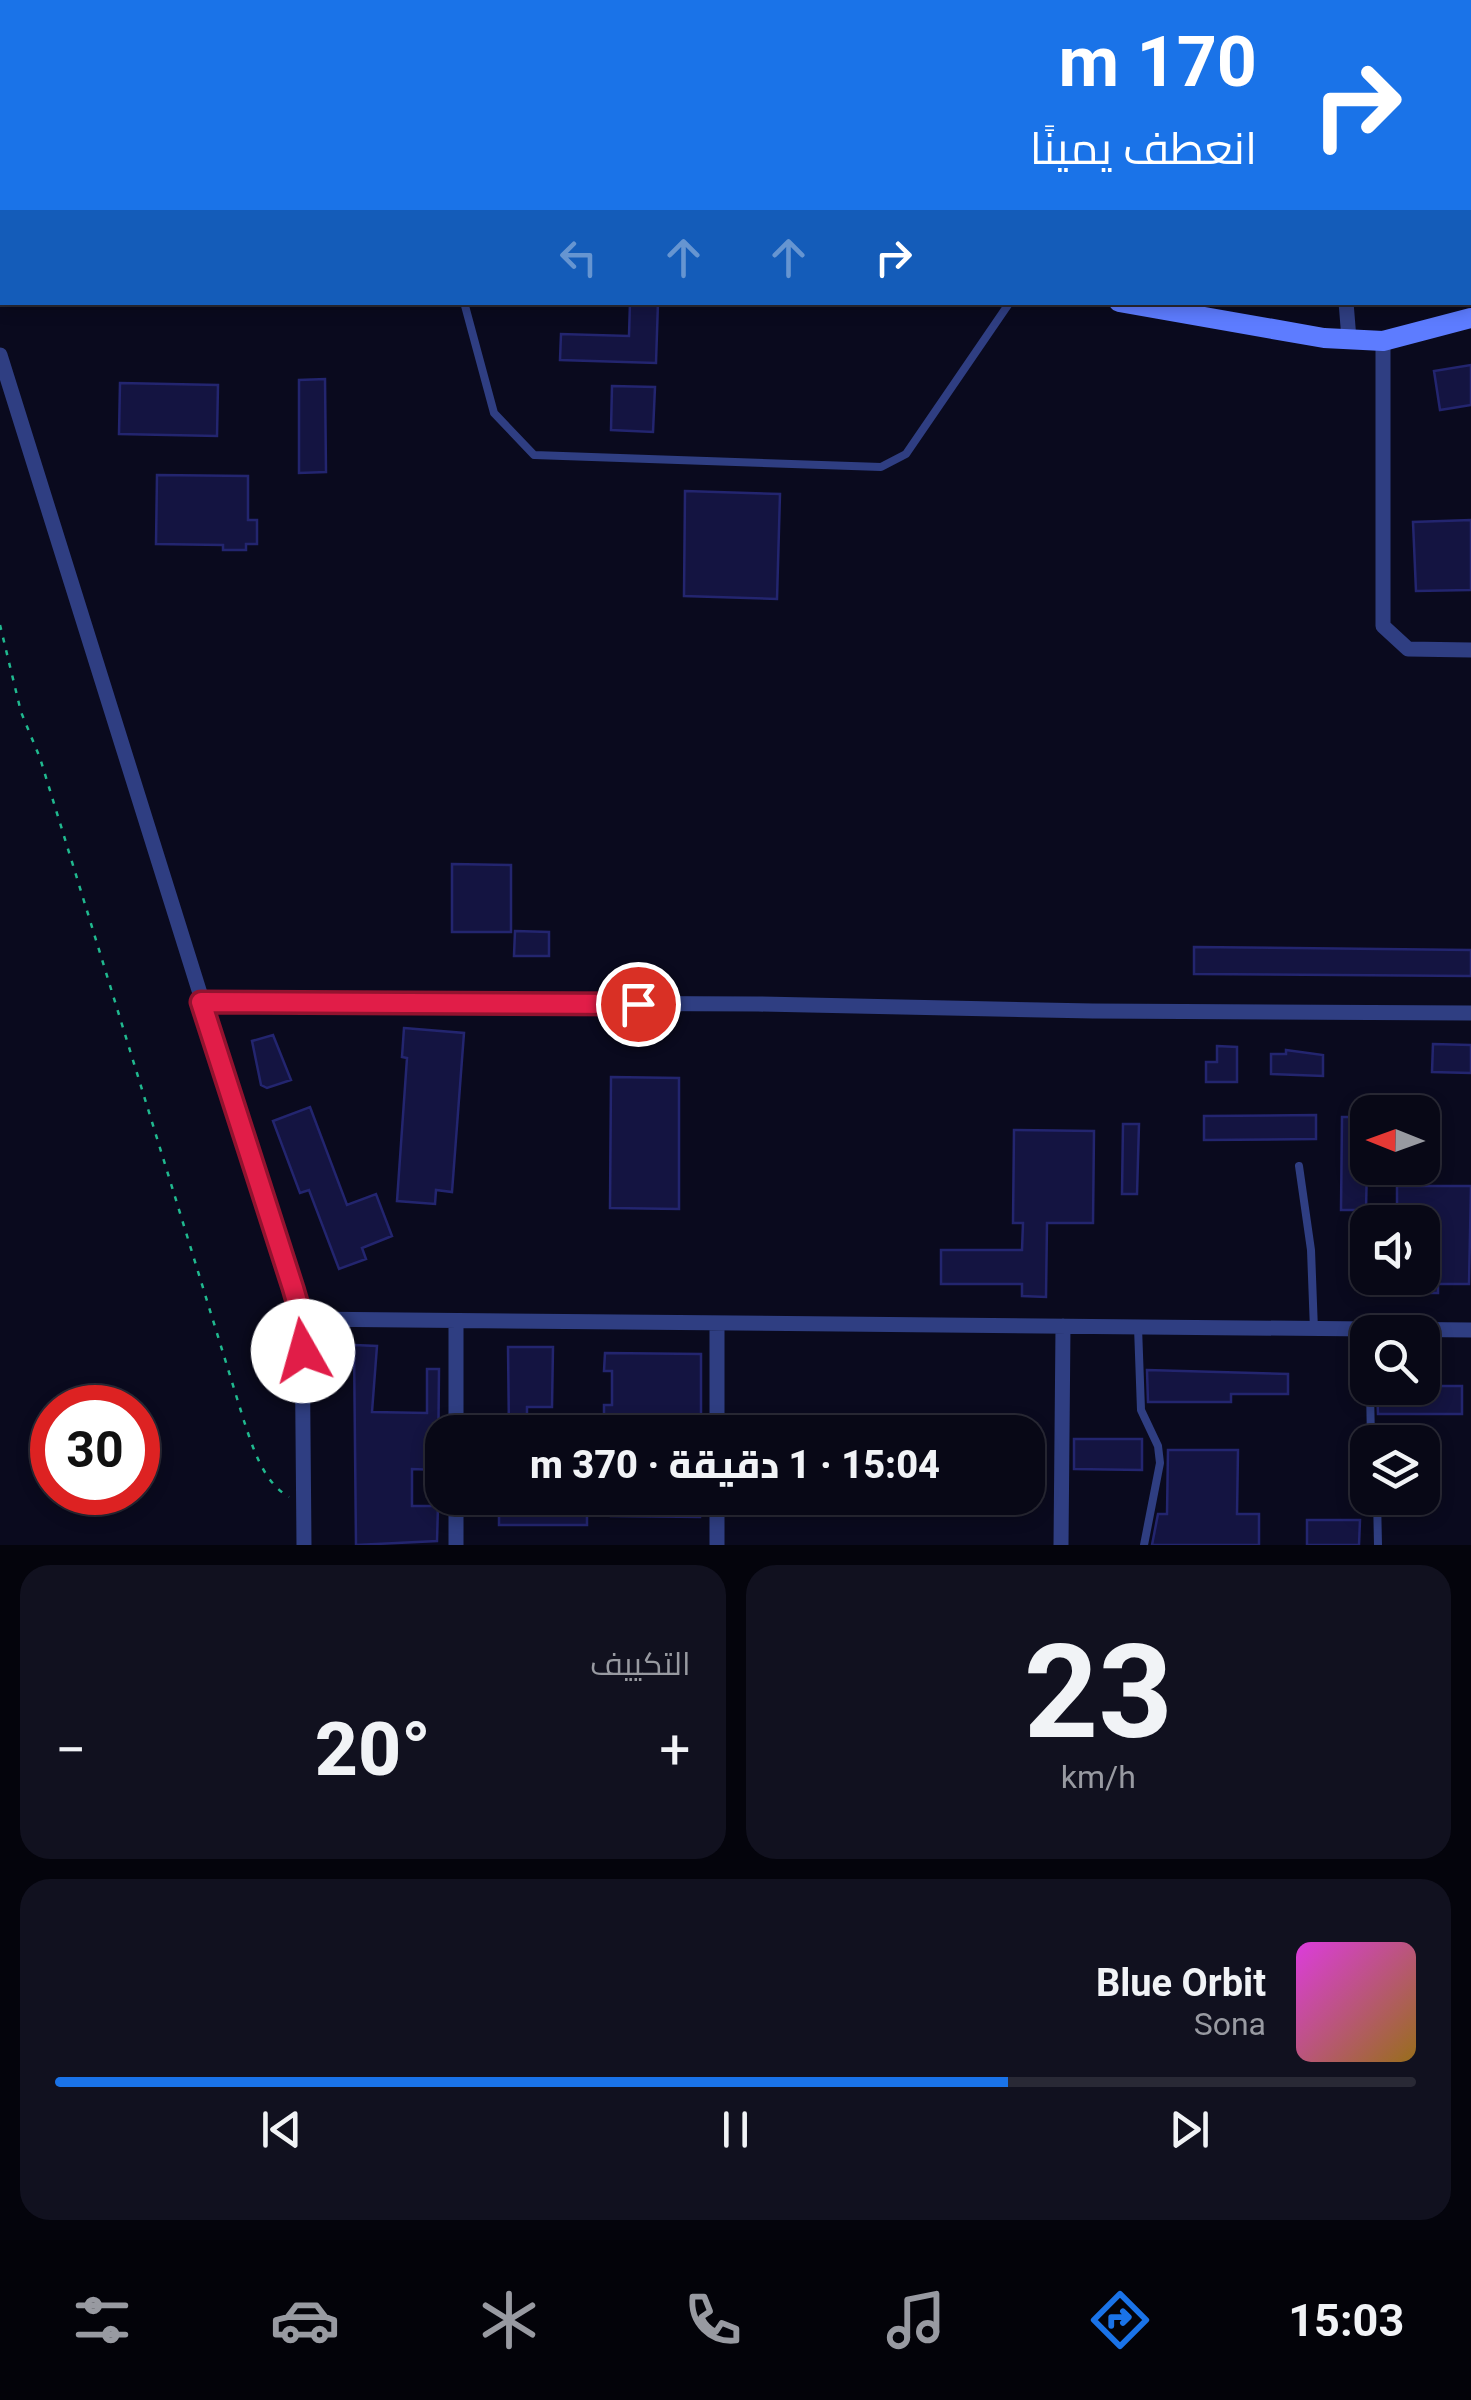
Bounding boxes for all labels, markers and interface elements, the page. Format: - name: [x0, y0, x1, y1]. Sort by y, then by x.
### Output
- text: 170 m: [1058, 21, 1257, 103]
- icon: right: [1292, 40, 1422, 170]
- text: انعطف يمينًا: [1030, 122, 1257, 175]
- icon: left: [551, 230, 606, 285]
- icon: ahead: [656, 230, 711, 285]
- icon: ahead: [761, 230, 816, 285]
- icon: right: [866, 230, 921, 285]
- pin: [596, 962, 681, 1047]
- icon: arrive: [611, 977, 666, 1032]
- north arrow: [1350, 1095, 1440, 1185]
- map controls: [1350, 1095, 1440, 1515]
- button: sound: [1350, 1205, 1440, 1295]
- position arrow: [251, 1299, 355, 1403]
- button: search: [1350, 1315, 1440, 1405]
- speed limit sign: 30: [30, 1385, 160, 1515]
- button: layers: [1350, 1425, 1440, 1515]
- text: 15:04 · 1 دقيقة · 370 m: [530, 1443, 940, 1487]
- text: 23: [1024, 1616, 1173, 1769]
- text: التكييف: [590, 1645, 691, 1683]
- text: 20°: [315, 1705, 431, 1793]
- text: −: [55, 1718, 86, 1782]
- text: +: [659, 1718, 691, 1782]
- text: km/h: [1061, 1758, 1136, 1796]
- text: Blue Orbit: [1096, 1961, 1266, 2005]
- text: Sona: [1194, 2005, 1266, 2043]
- icon: previous: [254, 2102, 309, 2157]
- icon: pause: [708, 2102, 763, 2157]
- icon: next: [1162, 2102, 1217, 2157]
- icon: filters: [67, 2285, 137, 2355]
- icon: car: [270, 2285, 340, 2355]
- icon: climate: [474, 2285, 544, 2355]
- icon: phone: [678, 2285, 748, 2355]
- icon: music: [881, 2285, 951, 2355]
- icon: directions: [1085, 2285, 1155, 2355]
- text: 15:03: [1288, 2294, 1404, 2347]

